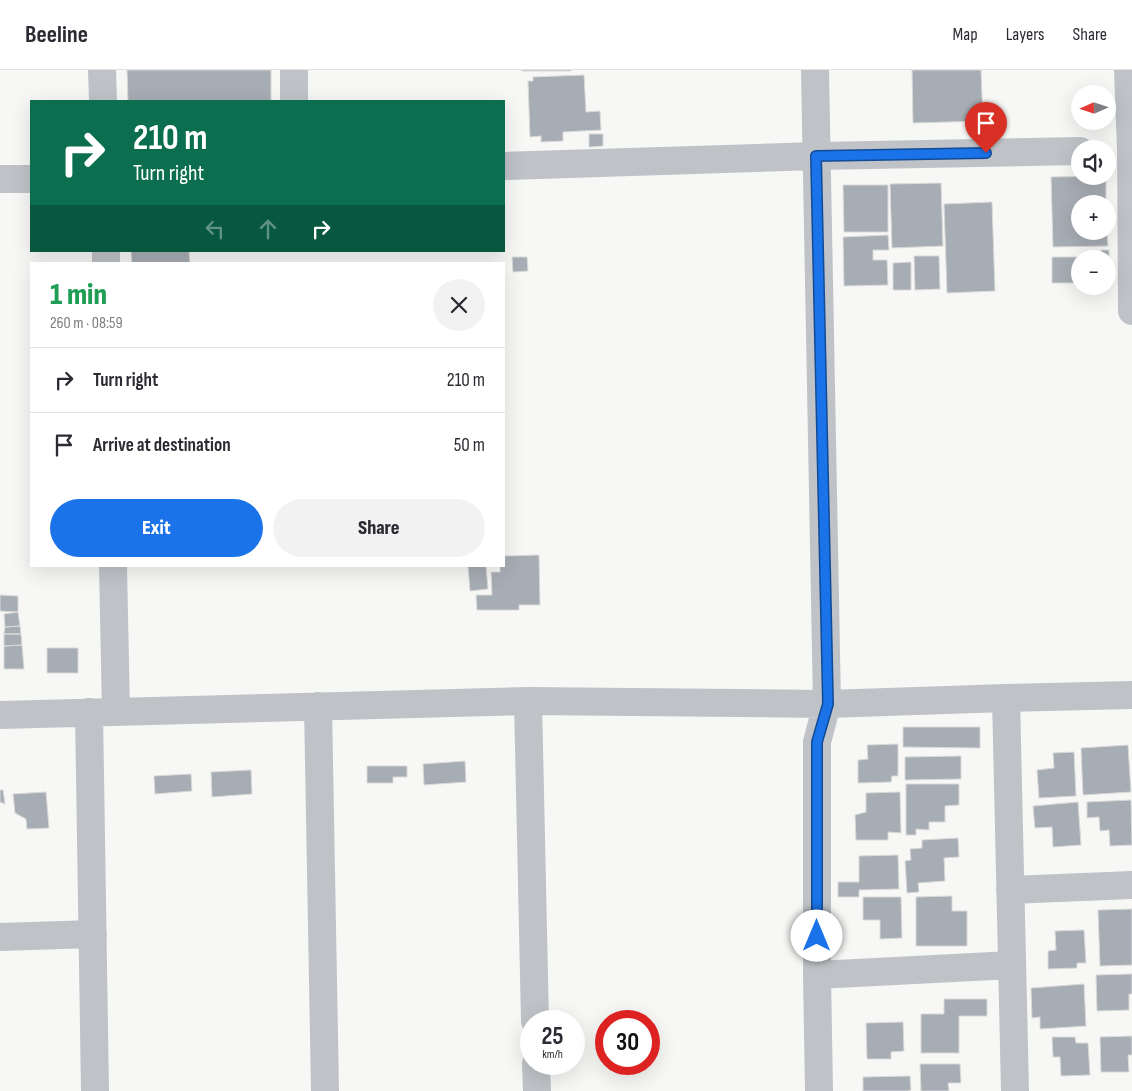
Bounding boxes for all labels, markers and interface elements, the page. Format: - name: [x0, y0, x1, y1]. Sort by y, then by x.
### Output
- text: Beeline: [25, 20, 88, 49]
- text: Map: [953, 24, 978, 45]
- text: Layers: [1006, 24, 1045, 45]
- text: Share: [1073, 24, 1107, 45]
- north arrow: [1071, 85, 1116, 130]
- map controls: [1071, 85, 1116, 295]
- pin: [965, 102, 1007, 153]
- icon: arrive: [972, 109, 1000, 137]
- text: 210 m: [133, 117, 207, 160]
- icon: right: [50, 120, 115, 185]
- button: sound: [1071, 140, 1116, 185]
- text: Turn right: [133, 160, 204, 187]
- button: +: [1071, 195, 1116, 240]
- icon: left: [201, 215, 229, 243]
- icon: ahead: [254, 215, 282, 243]
- icon: right: [307, 215, 335, 243]
- button: −: [1071, 250, 1116, 295]
- text: 1 min: [50, 277, 107, 313]
- button: close: [433, 279, 485, 331]
- text: 260 m · 08:59: [50, 314, 123, 333]
- icon: right: [50, 366, 78, 394]
- text: Turn right: [93, 369, 158, 392]
- text: 210 m: [447, 369, 485, 392]
- icon: arrive: [50, 431, 78, 459]
- text: Arrive at destination: [93, 434, 231, 457]
- text: 50 m: [454, 434, 485, 457]
- button: Exit: [50, 499, 263, 557]
- button: Share: [273, 499, 485, 557]
- position arrow: [790, 909, 842, 961]
- speed limit sign: 30: [595, 1010, 660, 1075]
- text: 25: [542, 1021, 563, 1052]
- text: km/h: [542, 1047, 563, 1062]

